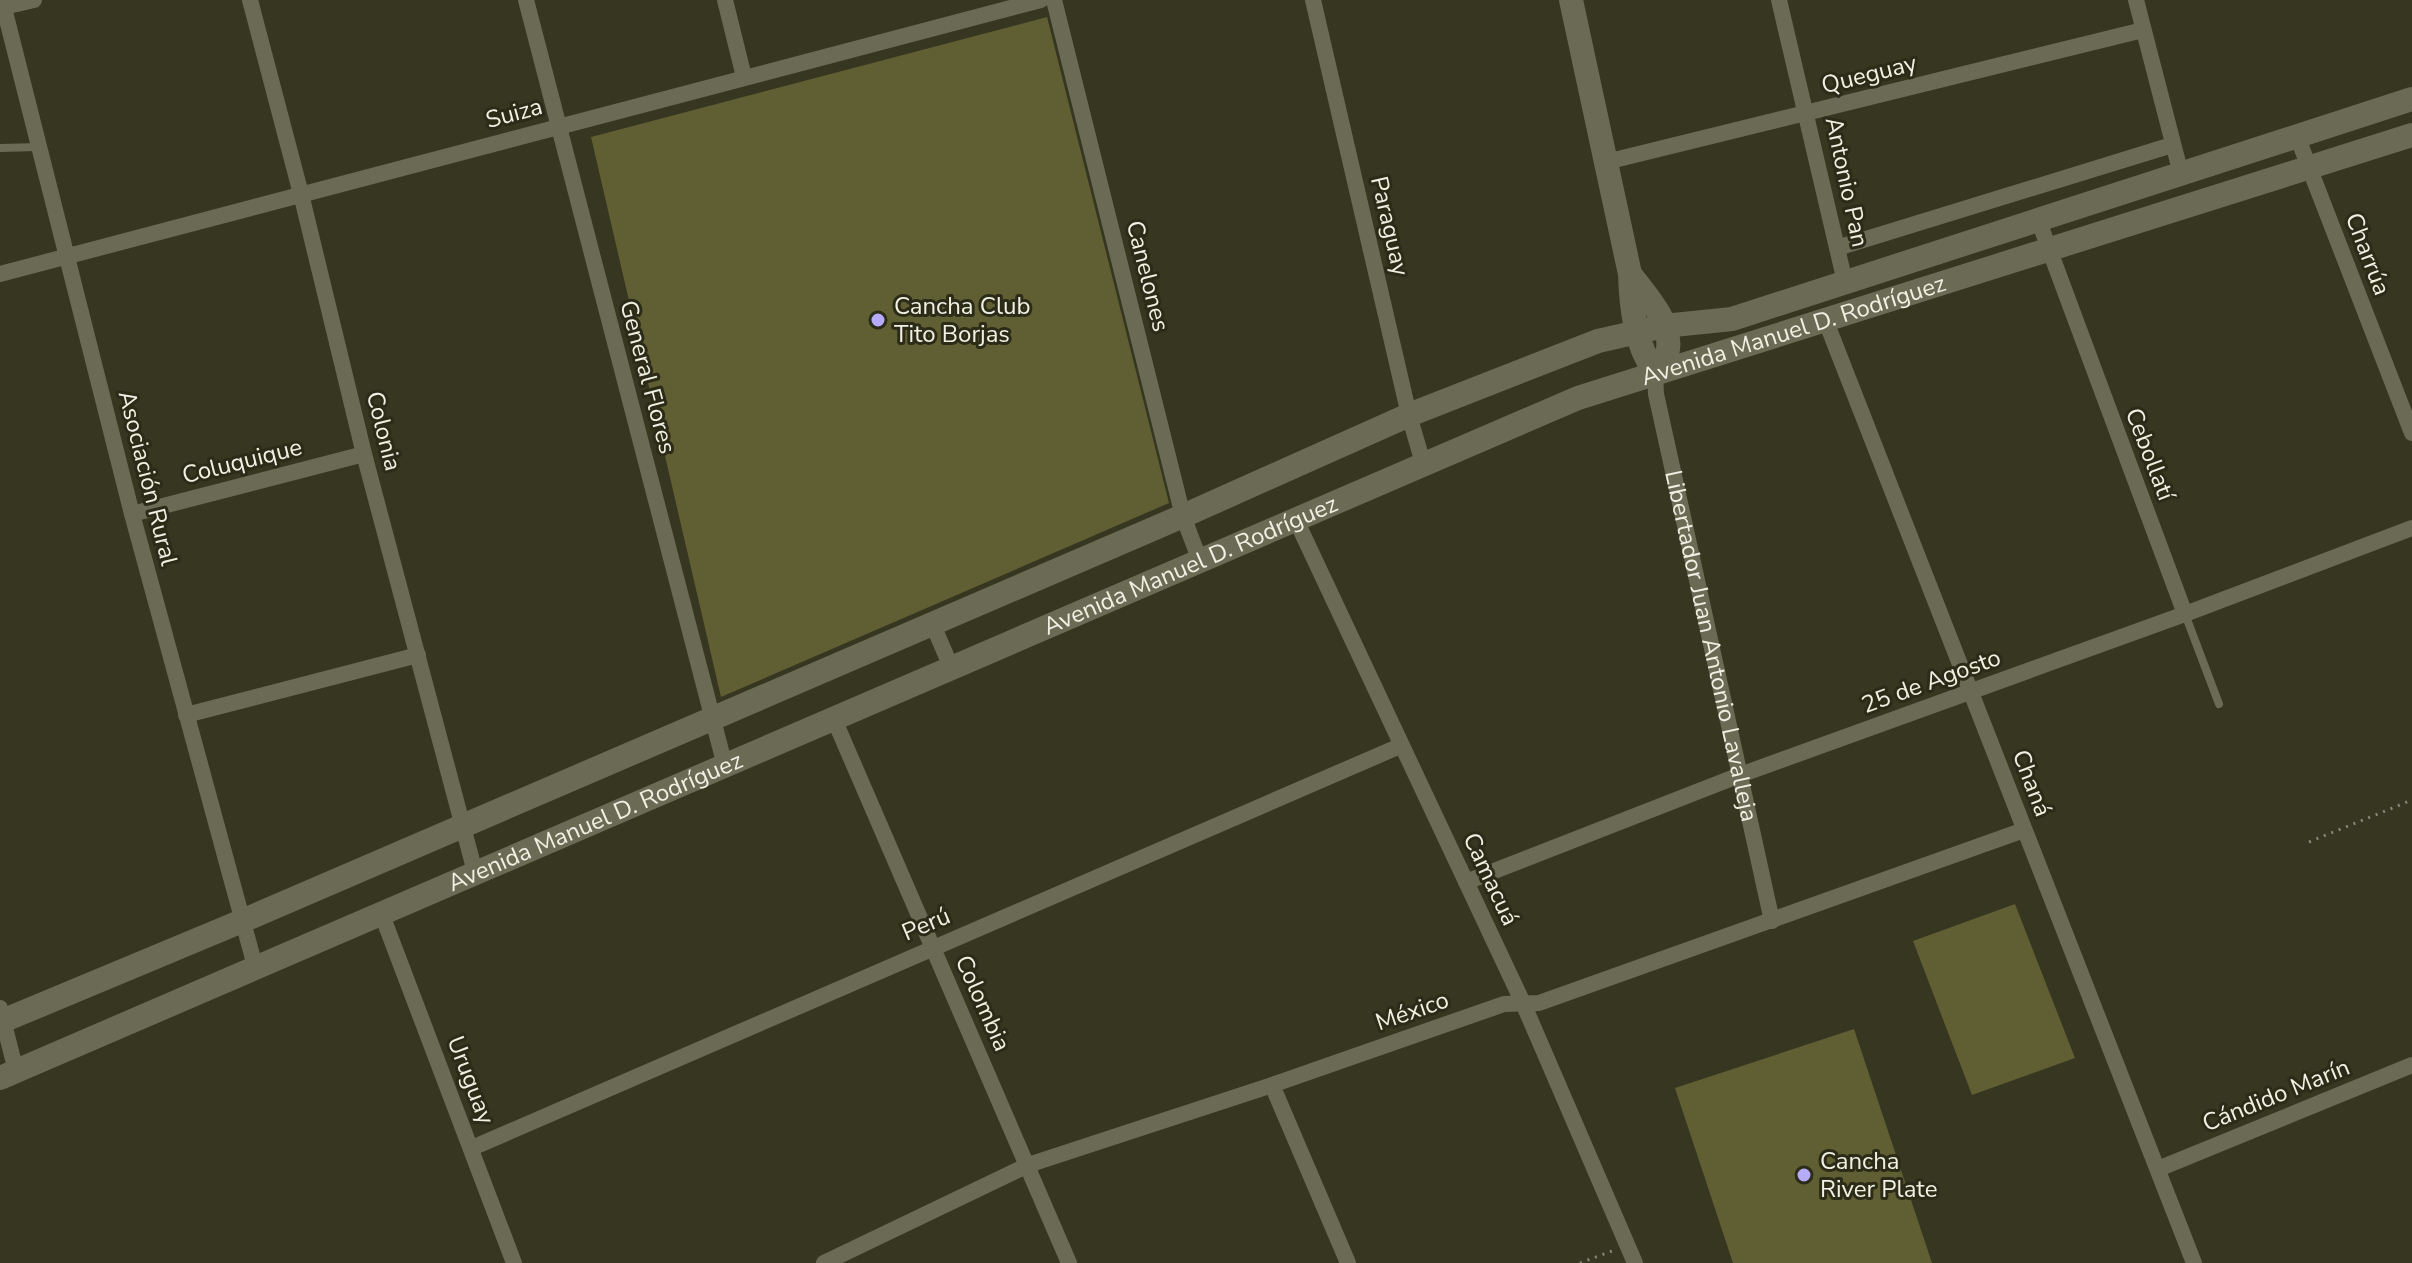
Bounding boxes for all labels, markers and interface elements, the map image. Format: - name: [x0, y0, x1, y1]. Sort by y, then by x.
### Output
- street label: Queguay: [1818, 47, 1921, 101]
- street label: Suiza: [482, 90, 546, 136]
- street label: Antonio Pan: [1818, 114, 1876, 250]
- street label: Paraguay: [1363, 173, 1417, 279]
- street label: Charrúa: [2338, 208, 2398, 300]
- street label: Canelones: [1119, 217, 1177, 335]
- street label: Avenida Manuel D. Rodríguez: [1637, 267, 1950, 393]
- place label: Cancha Club Tito Borjas: [894, 290, 1030, 350]
- street label: General Flores: [612, 297, 684, 457]
- marker: Cancha Club Tito Borjas: [869, 311, 887, 329]
- street label: Asociación Rural: [111, 387, 185, 569]
- street label: Colonia: [359, 388, 409, 474]
- street label: Cebollatí: [2118, 403, 2183, 506]
- street label: Coluquique: [179, 431, 305, 491]
- street label: Libertador Juan Antonio Lavalleja: [1657, 467, 1766, 825]
- street label: Avenida Manuel D. Rodríguez: [1038, 488, 1342, 643]
- street label: 25 de Agosto: [1857, 641, 2005, 721]
- street label: Avenida Manuel D. Rodríguez: [443, 744, 747, 899]
- street label: Chaná: [2005, 745, 2059, 821]
- street label: Camacuá: [1456, 827, 1526, 931]
- street label: Perú: [897, 900, 955, 948]
- street label: Colombia: [948, 950, 1018, 1056]
- street label: México: [1371, 984, 1453, 1038]
- street label: Uruguay: [440, 1031, 503, 1129]
- street label: Cándido Marín: [2198, 1051, 2354, 1139]
- place label: Cancha River Plate: [1820, 1145, 1937, 1205]
- marker: Cancha River Plate: [1795, 1166, 1813, 1184]

